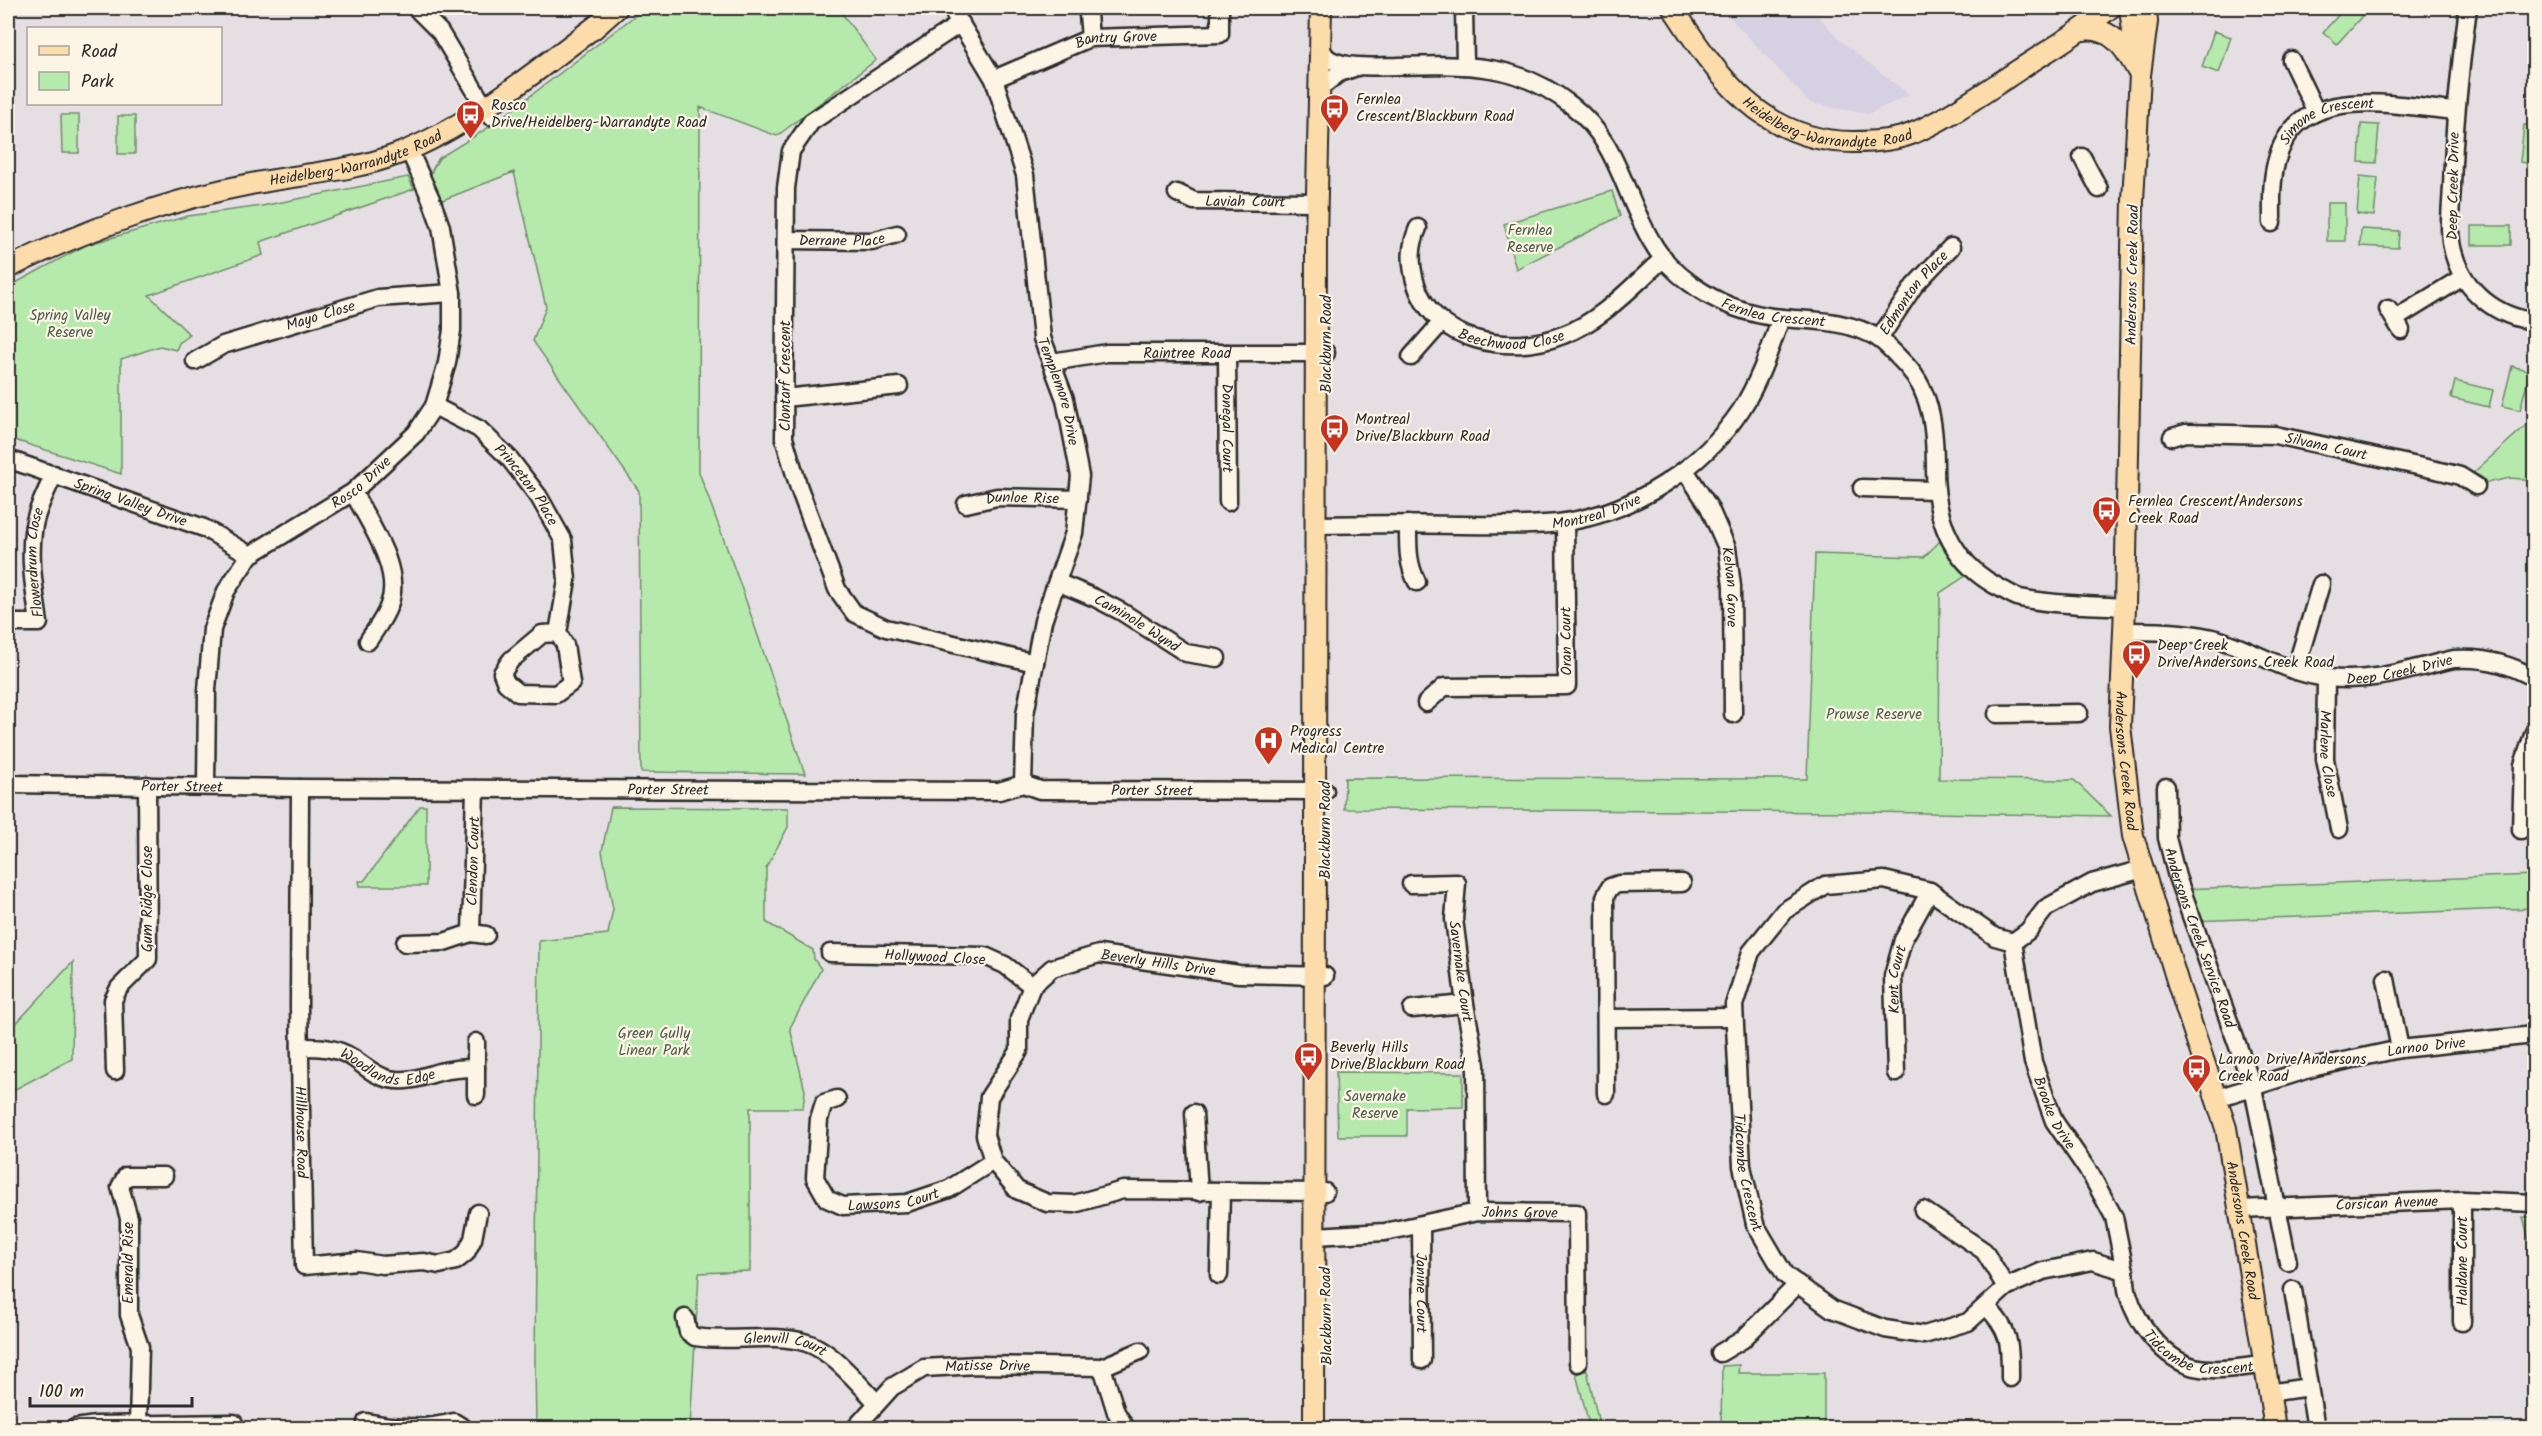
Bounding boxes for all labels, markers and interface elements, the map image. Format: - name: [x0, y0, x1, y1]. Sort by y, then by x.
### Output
- street label: Bantry Grove: [1071, 25, 1157, 56]
- legend: [27, 27, 222, 105]
- text: Road: [81, 38, 118, 67]
- text: Park: [81, 68, 114, 97]
- place label: Fernlea Crescent/Blackburn Road: [1356, 88, 1514, 129]
- street label: Heidelberg-Warrandyte Road: [1736, 91, 1917, 155]
- bus stop icon: Fernlea Crescent/Blackburn Road: [1319, 92, 1351, 134]
- street label: Simone Crescent: [2274, 92, 2375, 150]
- place label: Rosco Drive/Heidelberg-Warrandyte Road: [491, 94, 707, 135]
- bus stop icon: Rosco Drive/Heidelberg-Warrandyte Road: [454, 98, 486, 140]
- street label: Heidelberg-Warrandyte Road: [268, 124, 447, 193]
- street label: Deep Creek Drive: [2441, 131, 2467, 240]
- street label: Laviah Court: [1205, 190, 1286, 215]
- street label: Andersons Creek Road: [2120, 204, 2146, 345]
- park label: Fernlea Reserve: [1507, 219, 1554, 260]
- street label: Derrane Place: [799, 227, 889, 254]
- street label: Edmonton Place: [1874, 245, 1955, 340]
- street label: Fernlea Crescent: [1717, 292, 1827, 335]
- street label: Blackburn Road: [1315, 294, 1339, 393]
- street label: Mayo Close: [283, 295, 359, 338]
- park label: Spring Valley Reserve: [30, 304, 111, 345]
- street label: Clontarf Crescent: [774, 320, 798, 432]
- street label: Beechwood Close: [1454, 323, 1569, 357]
- street label: Templemore Drive: [1030, 334, 1085, 448]
- street label: Raintree Road: [1143, 342, 1232, 366]
- street label: Donegal Court: [1214, 383, 1239, 473]
- place label: Montreal Drive/Blackburn Road: [1355, 408, 1490, 449]
- bus stop icon: Montreal Drive/Blackburn Road: [1318, 412, 1350, 454]
- street label: Silvana Court: [2283, 427, 2370, 468]
- street label: Princeton Place: [488, 438, 564, 531]
- street label: Rosco Drive: [327, 451, 398, 516]
- street label: Spring Valley Drive: [70, 472, 190, 534]
- street label: Dunloe Rise: [983, 486, 1060, 512]
- street label: Montreal Drive: [1551, 488, 1646, 537]
- place label: Fernlea Crescent/Andersons Creek Road: [2128, 490, 2303, 531]
- bus stop icon: Fernlea Crescent/Andersons Creek Road: [2091, 494, 2123, 536]
- street label: Flowerdrum Close: [21, 504, 51, 619]
- street label: Kelvan Grove: [1714, 545, 1743, 628]
- street label: Caminole Wynd: [1089, 588, 1185, 659]
- street label: Oran Court: [1554, 606, 1580, 676]
- place label: Deep Creek Drive/Andersons Creek Road: [2157, 634, 2335, 675]
- bus stop icon: Deep Creek Drive/Andersons Creek Road: [2120, 638, 2152, 680]
- street label: Deep Creek Drive: [2346, 649, 2455, 692]
- street label: Andersons Creek Road: [2107, 690, 2143, 833]
- park label: Prowse Reserve: [1826, 703, 1922, 727]
- street label: Marlene Close: [2312, 710, 2343, 800]
- place label: Progress Medical Centre: [1290, 720, 1385, 761]
- hospital icon: Progress Medical Centre: [1253, 724, 1285, 766]
- street label: Porter Street: [141, 775, 223, 800]
- street label: Porter Street: [627, 778, 709, 803]
- street label: Porter Street: [1111, 779, 1193, 804]
- street label: Blackburn Road: [1314, 780, 1338, 879]
- street label: Clendon Court: [461, 816, 487, 906]
- street label: Gum Ridge Close: [136, 845, 160, 952]
- street label: Andersons Creek Service Road: [2157, 845, 2242, 1032]
- street label: Savernake Court: [1441, 920, 1479, 1024]
- street label: Kent Court: [1882, 942, 1914, 1014]
- street label: Hollywood Close: [884, 943, 986, 973]
- street label: Beverly Hills Drive: [1099, 943, 1217, 984]
- park label: Green Gully Linear Park: [618, 1022, 691, 1063]
- street label: Larnoo Drive: [2385, 1031, 2467, 1064]
- place label: Beverly Hills Drive/Blackburn Road: [1330, 1036, 1465, 1077]
- bus stop icon: Beverly Hills Drive/Blackburn Road: [1293, 1040, 1325, 1082]
- street label: Woodlands Edge: [336, 1042, 439, 1093]
- place label: Larnoo Drive/Andersons Creek Road: [2218, 1048, 2367, 1089]
- bus stop icon: Larnoo Drive/Andersons Creek Road: [2181, 1052, 2213, 1094]
- street label: Brooke Drive: [2026, 1073, 2082, 1155]
- park label: Savernake Reserve: [1344, 1085, 1406, 1126]
- street label: Hillhouse Road: [288, 1086, 313, 1179]
- street label: Tidcombe Crescent: [1726, 1113, 1768, 1237]
- street label: Andersons Creek Road: [2219, 1159, 2265, 1303]
- street label: Lawsons Court: [847, 1182, 943, 1219]
- street label: Corsican Avenue: [2335, 1190, 2439, 1218]
- street label: Johns Grove: [1481, 1201, 1558, 1226]
- street label: Haldane Court: [2451, 1216, 2475, 1306]
- street label: Emerald Rise: [117, 1222, 141, 1304]
- street label: Janine Court: [1408, 1253, 1433, 1333]
- street label: Blackburn Road: [1314, 1266, 1340, 1365]
- street label: Tidcombe Crescent: [2137, 1324, 2255, 1382]
- street label: Glenvill Court: [743, 1327, 832, 1363]
- street label: Matisse Drive: [944, 1354, 1030, 1380]
- scale bar: [30, 1370, 192, 1408]
- text: 100 m: [39, 1378, 84, 1407]

